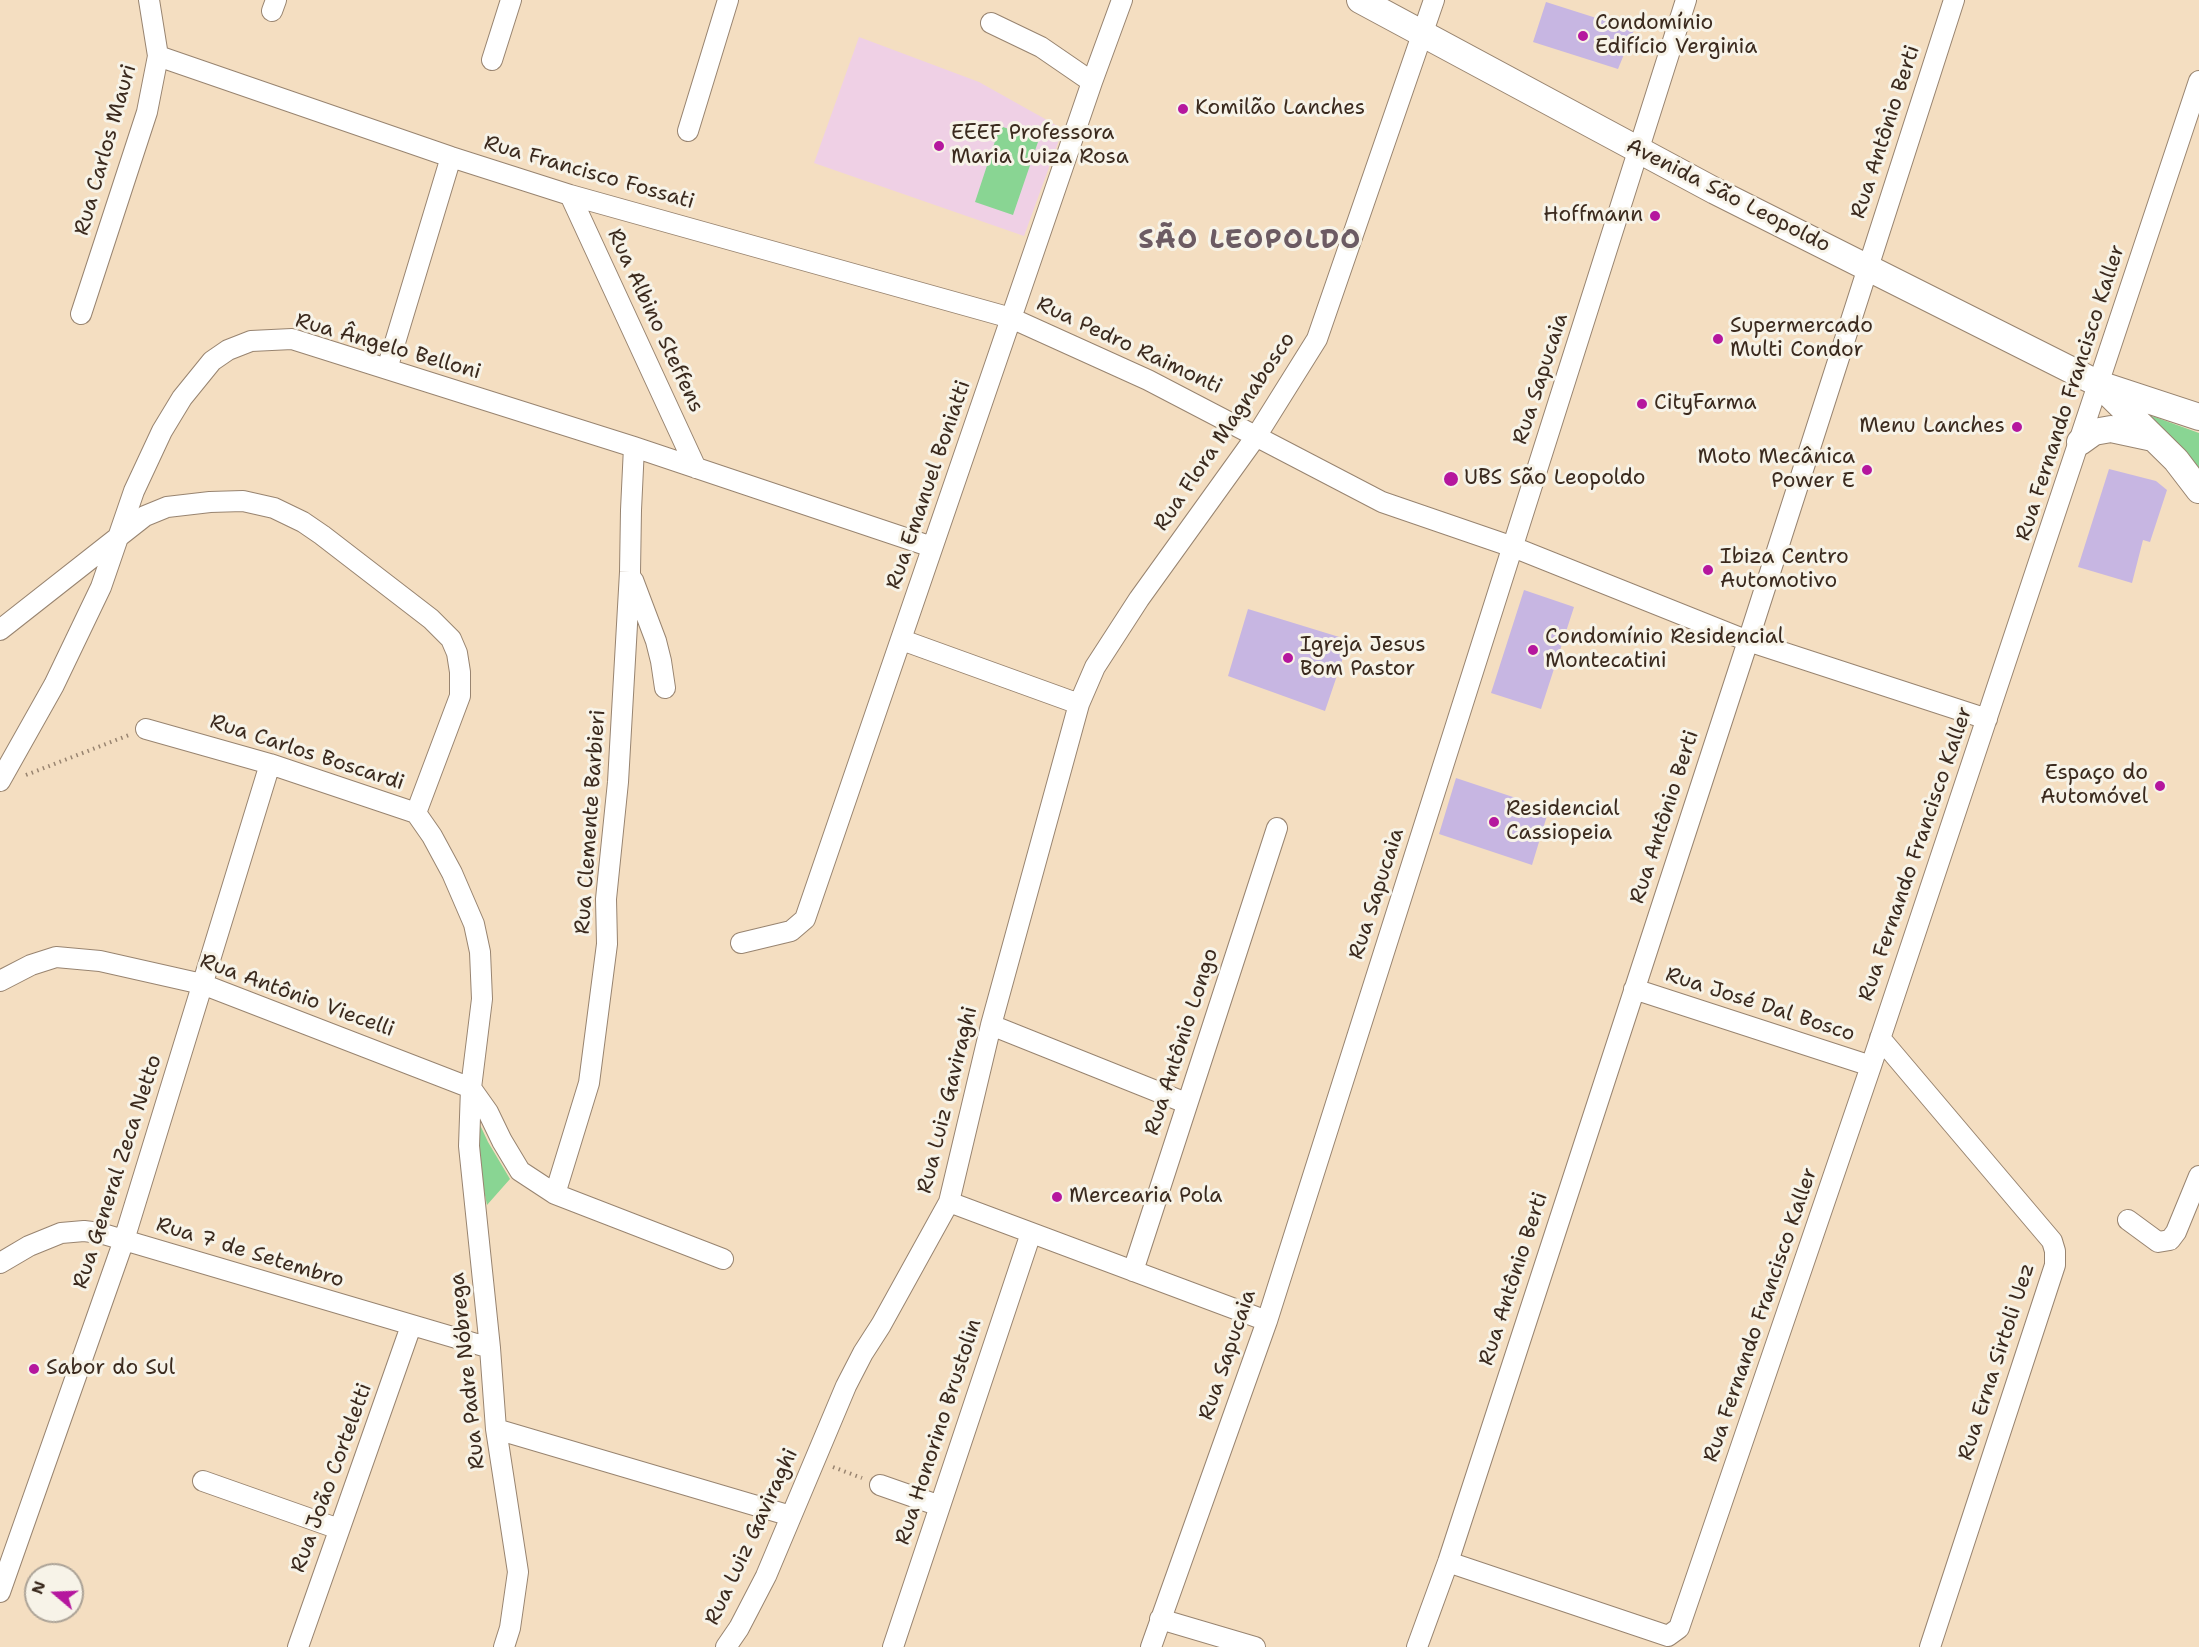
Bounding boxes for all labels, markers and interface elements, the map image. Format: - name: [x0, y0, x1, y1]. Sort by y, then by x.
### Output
- place label: Condomínio Edifício Verginia: [1595, 11, 1757, 61]
- marker: Condomínio Edifício Verginia: [1576, 29, 1590, 43]
- street label: Rua Antônio Berti: [1846, 42, 1926, 222]
- street label: Rua Carlos Mauri: [69, 61, 143, 239]
- place label: Komilão Lanches: [1195, 96, 1365, 122]
- marker: Komilão Lanches: [1176, 102, 1190, 116]
- place label: EEEF Professora Maria Luiza Rosa: [951, 121, 1129, 171]
- street label: Rua Francisco Fossati: [481, 131, 697, 215]
- street label: Avenida São Leopoldo: [1622, 134, 1834, 258]
- marker: EEEF Professora Maria Luiza Rosa: [932, 139, 946, 153]
- place label: Hoffmann: [1543, 203, 1643, 229]
- marker: Hoffmann: [1648, 209, 1662, 223]
- street label: Rua Albino Steffens: [601, 225, 709, 417]
- district label: SÃO LEOPOLDO: [1138, 225, 1362, 257]
- street label: Rua Fernando Francisco Kaller: [2011, 242, 2131, 544]
- street label: Rua Pedro Raimonti: [1032, 292, 1226, 400]
- street label: Rua Ângelo Belloni: [292, 308, 484, 386]
- street label: Rua Sapucaia: [1508, 310, 1574, 448]
- place label: Supermercado Multi Condor: [1730, 314, 1873, 364]
- street label: Rua Flora Magnabosco: [1149, 328, 1301, 536]
- marker: Supermercado Multi Condor: [1711, 332, 1725, 346]
- street label: Rua Emanuel Boniatti: [881, 377, 977, 593]
- place label: CityFarma: [1654, 391, 1757, 417]
- marker: CityFarma: [1635, 397, 1649, 411]
- place label: Menu Lanches: [1859, 414, 2005, 440]
- marker: Menu Lanches: [2010, 420, 2024, 434]
- place label: Moto Mecânica Power E: [1698, 445, 1855, 495]
- marker: Moto Mecânica Power E: [1860, 463, 1874, 477]
- place label: UBS São Leopoldo: [1464, 466, 1646, 492]
- marker: UBS São Leopoldo: [1442, 470, 1460, 488]
- place label: Ibiza Centro Automotivo: [1720, 545, 1849, 595]
- marker: Ibiza Centro Automotivo: [1701, 563, 1715, 577]
- place label: Condomínio Residencial Montecatini: [1545, 625, 1784, 675]
- place label: Igreja Jesus Bom Pastor: [1300, 633, 1426, 683]
- marker: Condomínio Residencial Montecatini: [1526, 643, 1540, 657]
- marker: Igreja Jesus Bom Pastor: [1281, 651, 1295, 665]
- street label: Rua Fernando Francisco Kaller: [1854, 703, 1978, 1005]
- street label: Rua Clemente Barbieri: [571, 709, 611, 935]
- street label: Rua Carlos Boscardi: [207, 710, 407, 796]
- street label: Rua Antônio Berti: [1625, 727, 1705, 907]
- place label: Espaço do Automóvel: [2040, 761, 2148, 811]
- marker: Espaço do Automóvel: [2153, 779, 2167, 793]
- place label: Residencial Cassiopeia: [1506, 797, 1620, 847]
- marker: Residencial Cassiopeia: [1487, 815, 1501, 829]
- street label: Rua Sapucaia: [1344, 825, 1410, 963]
- street label: Rua Antônio Longo: [1140, 945, 1224, 1139]
- street label: Rua Antônio Viecelli: [196, 949, 398, 1043]
- street label: Rua José Dal Bosco: [1662, 962, 1858, 1048]
- street label: Rua Luiz Gaviraghi: [913, 1004, 983, 1196]
- street label: Rua General Zeca Netto: [68, 1052, 168, 1292]
- street label: Rua Fernando Francisco Kaller: [1699, 1164, 1823, 1466]
- place label: Mercearia Pola: [1069, 1184, 1222, 1210]
- street label: Rua Antônio Berti: [1474, 1189, 1554, 1369]
- marker: Mercearia Pola: [1050, 1190, 1064, 1204]
- street label: Rua 7 de Setembro: [153, 1212, 347, 1294]
- street label: Rua Erna Sirtoli Uez: [1953, 1260, 2041, 1464]
- street label: Rua Padre Nóbrega: [445, 1271, 491, 1471]
- street label: Rua Sapucaia: [1194, 1286, 1262, 1424]
- street label: Rua Honorino Brustolin: [891, 1316, 987, 1548]
- place label: Sabor do Sul: [46, 1356, 175, 1382]
- marker: Sabor do Sul: [27, 1362, 41, 1376]
- street label: Rua João Corteletti: [286, 1380, 378, 1576]
- street label: Rua Luiz Gaviraghi: [700, 1445, 804, 1629]
- north arrow: [24, 1563, 84, 1623]
- text: N: [26, 1578, 50, 1597]

